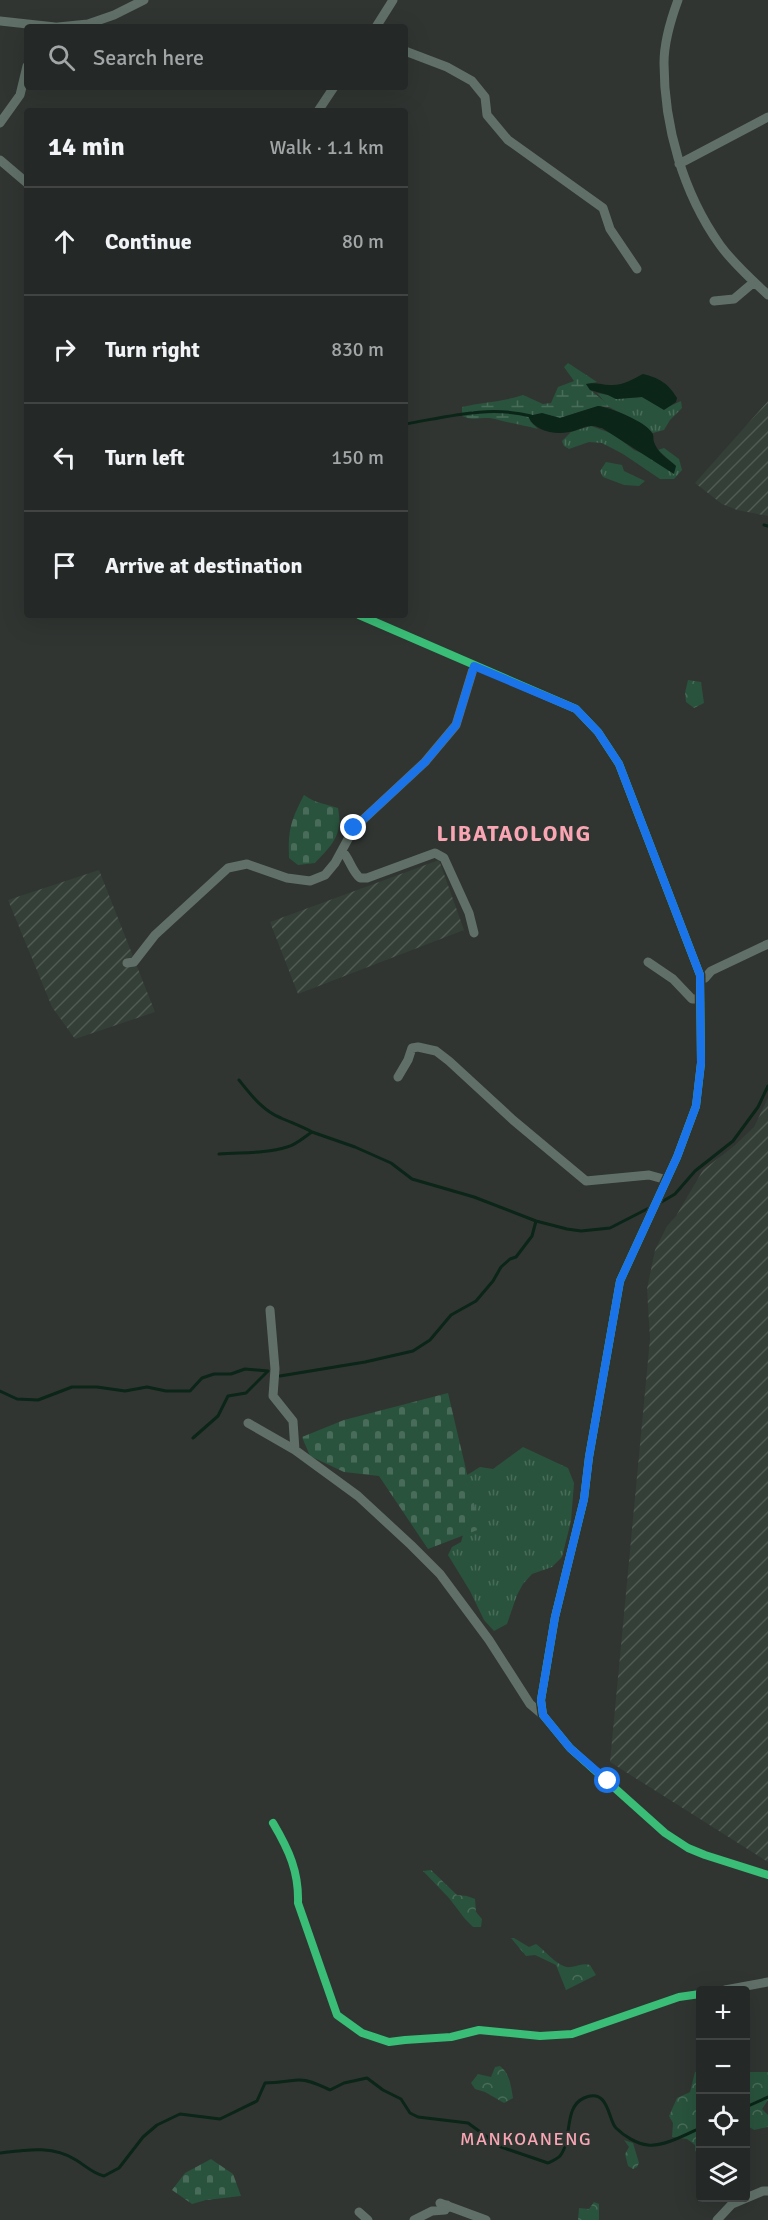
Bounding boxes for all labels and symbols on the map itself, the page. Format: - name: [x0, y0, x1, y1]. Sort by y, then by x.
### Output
- route end: [340, 814, 366, 840]
- district label: LIBATAOLONG: [436, 820, 592, 847]
- route start: [594, 1767, 620, 1793]
- district label: MANKOANENG: [460, 2128, 592, 2150]

